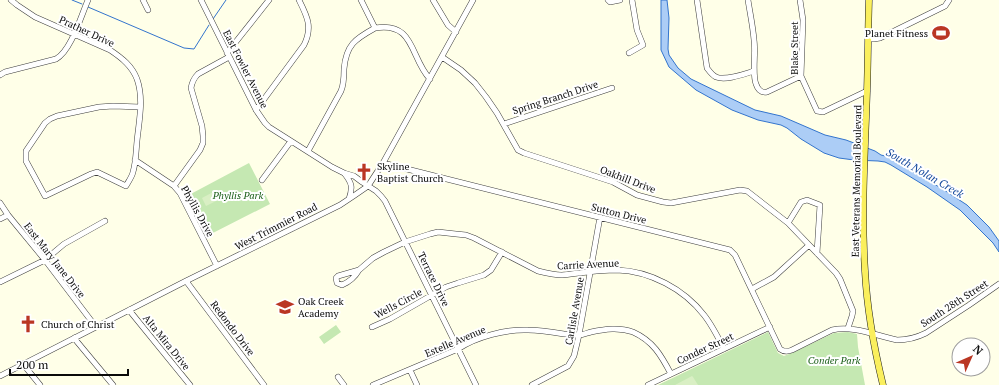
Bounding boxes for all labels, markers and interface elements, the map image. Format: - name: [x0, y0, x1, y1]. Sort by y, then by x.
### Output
- street label: Prather Drive: [57, 13, 117, 50]
- street label: Blake Street: [788, 21, 801, 75]
- sports icon: Planet Fitness: [931, 23, 951, 43]
- place label: Planet Fitness: [865, 27, 928, 40]
- street label: East Fowler Avenue: [220, 28, 271, 111]
- street label: Spring Branch Drive: [511, 77, 600, 117]
- street label: East Veterans Memorial Boulevard: [849, 104, 864, 257]
- water label: South Nolan Creek: [884, 145, 967, 201]
- place label: Skyline Baptist Church: [377, 160, 443, 185]
- church icon: Skyline Baptist Church: [354, 162, 374, 182]
- street label: Oakhill Drive: [598, 163, 658, 196]
- street label: Phyllis Drive: [178, 183, 217, 239]
- park label: Phyllis Park: [212, 189, 263, 202]
- street label: West Trimmier Road: [233, 200, 320, 253]
- street label: Sutton Drive: [590, 200, 648, 227]
- street label: East Mary Jane Drive: [21, 220, 88, 301]
- street label: Terrace Drive: [415, 250, 452, 309]
- street label: Carrie Avenue: [557, 256, 619, 273]
- street label: Carlisle Avenue: [562, 276, 587, 346]
- street label: South 28th Street: [918, 277, 991, 330]
- street label: Wells Circle: [372, 285, 424, 322]
- place label: Oak Creek Academy: [298, 295, 344, 320]
- school or university icon: Oak Creek Academy: [275, 297, 295, 317]
- street label: Redondo Drive: [208, 298, 258, 358]
- street label: Alta Mira Drive: [140, 312, 193, 373]
- church icon: Church of Christ: [18, 314, 38, 334]
- place label: Church of Christ: [41, 318, 115, 331]
- street label: Estelle Avenue: [423, 323, 488, 360]
- street label: Conder Street: [675, 330, 736, 367]
- north arrow: [951, 337, 991, 377]
- text: N: [970, 342, 986, 358]
- scale bar: [10, 351, 128, 377]
- park label: Conder Park: [808, 354, 861, 367]
- text: 200 m: [16, 357, 49, 372]

